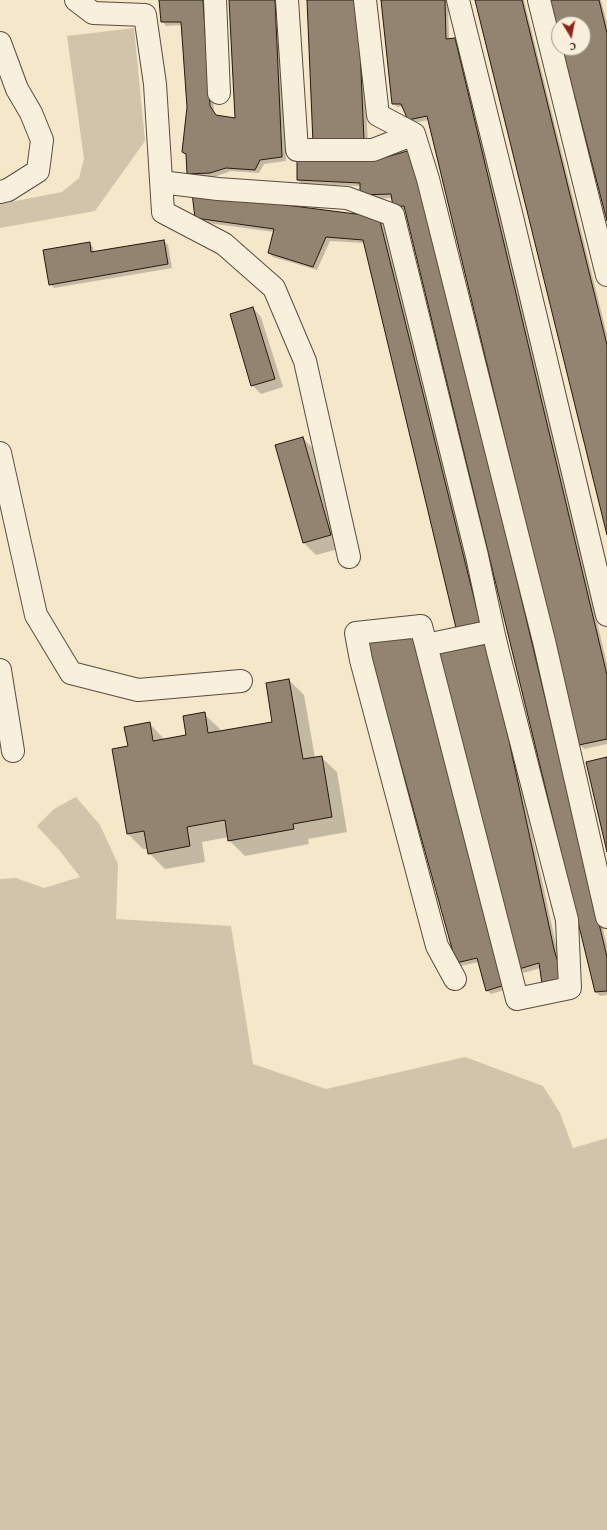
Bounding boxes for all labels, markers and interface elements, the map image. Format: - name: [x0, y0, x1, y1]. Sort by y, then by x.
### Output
- north arrow: [551, 16, 591, 56]
- text: С: [568, 38, 577, 55]

